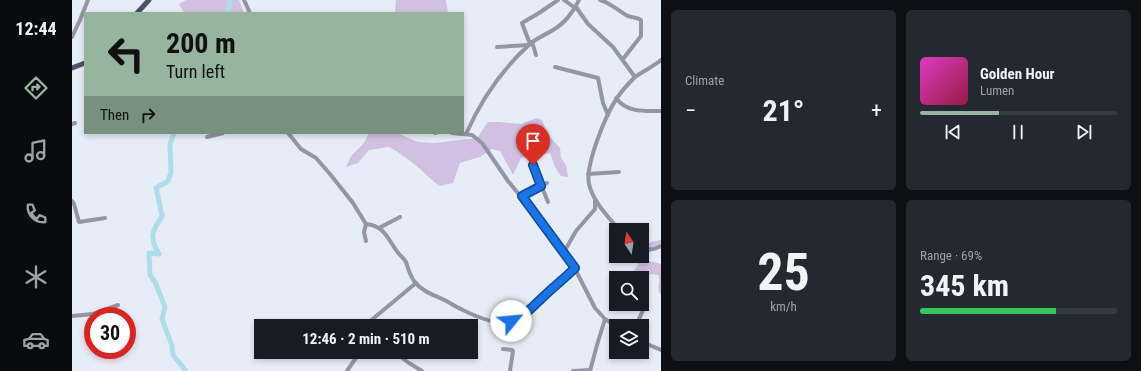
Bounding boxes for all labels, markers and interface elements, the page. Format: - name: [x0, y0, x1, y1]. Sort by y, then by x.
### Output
- text: 12:44: [15, 18, 57, 39]
- text: 200 m: [166, 27, 236, 60]
- icon: left: [100, 28, 152, 80]
- text: Turn left: [166, 61, 225, 82]
- text: Golden Hour: [980, 65, 1055, 83]
- text: Climate: [685, 73, 724, 88]
- icon: directions: [22, 74, 50, 102]
- text: Lumen: [980, 83, 1014, 98]
- text: 21°: [763, 93, 805, 128]
- text: −: [685, 98, 696, 123]
- text: +: [871, 98, 882, 123]
- icon: right: [137, 104, 159, 126]
- text: Then: [100, 106, 129, 124]
- icon: previous: [942, 121, 964, 143]
- icon: pause: [1007, 121, 1029, 143]
- icon: next: [1073, 121, 1095, 143]
- pin: [516, 124, 550, 165]
- icon: arrive: [522, 130, 544, 152]
- icon: music: [22, 137, 50, 165]
- icon: phone: [22, 200, 50, 228]
- north arrow: [609, 223, 649, 263]
- map controls: [609, 223, 649, 359]
- text: 25: [757, 242, 810, 303]
- text: Range · 69%: [920, 248, 982, 263]
- icon: climate: [22, 263, 50, 291]
- text: 345 km: [920, 268, 1009, 303]
- button: search: [609, 271, 649, 311]
- text: km/h: [770, 299, 797, 314]
- position arrow: [490, 300, 532, 342]
- speed limit sign: 30: [84, 307, 136, 359]
- button: layers: [609, 319, 649, 359]
- icon: car: [22, 326, 50, 354]
- text: 12:46 · 2 min · 510 m: [302, 330, 430, 348]

